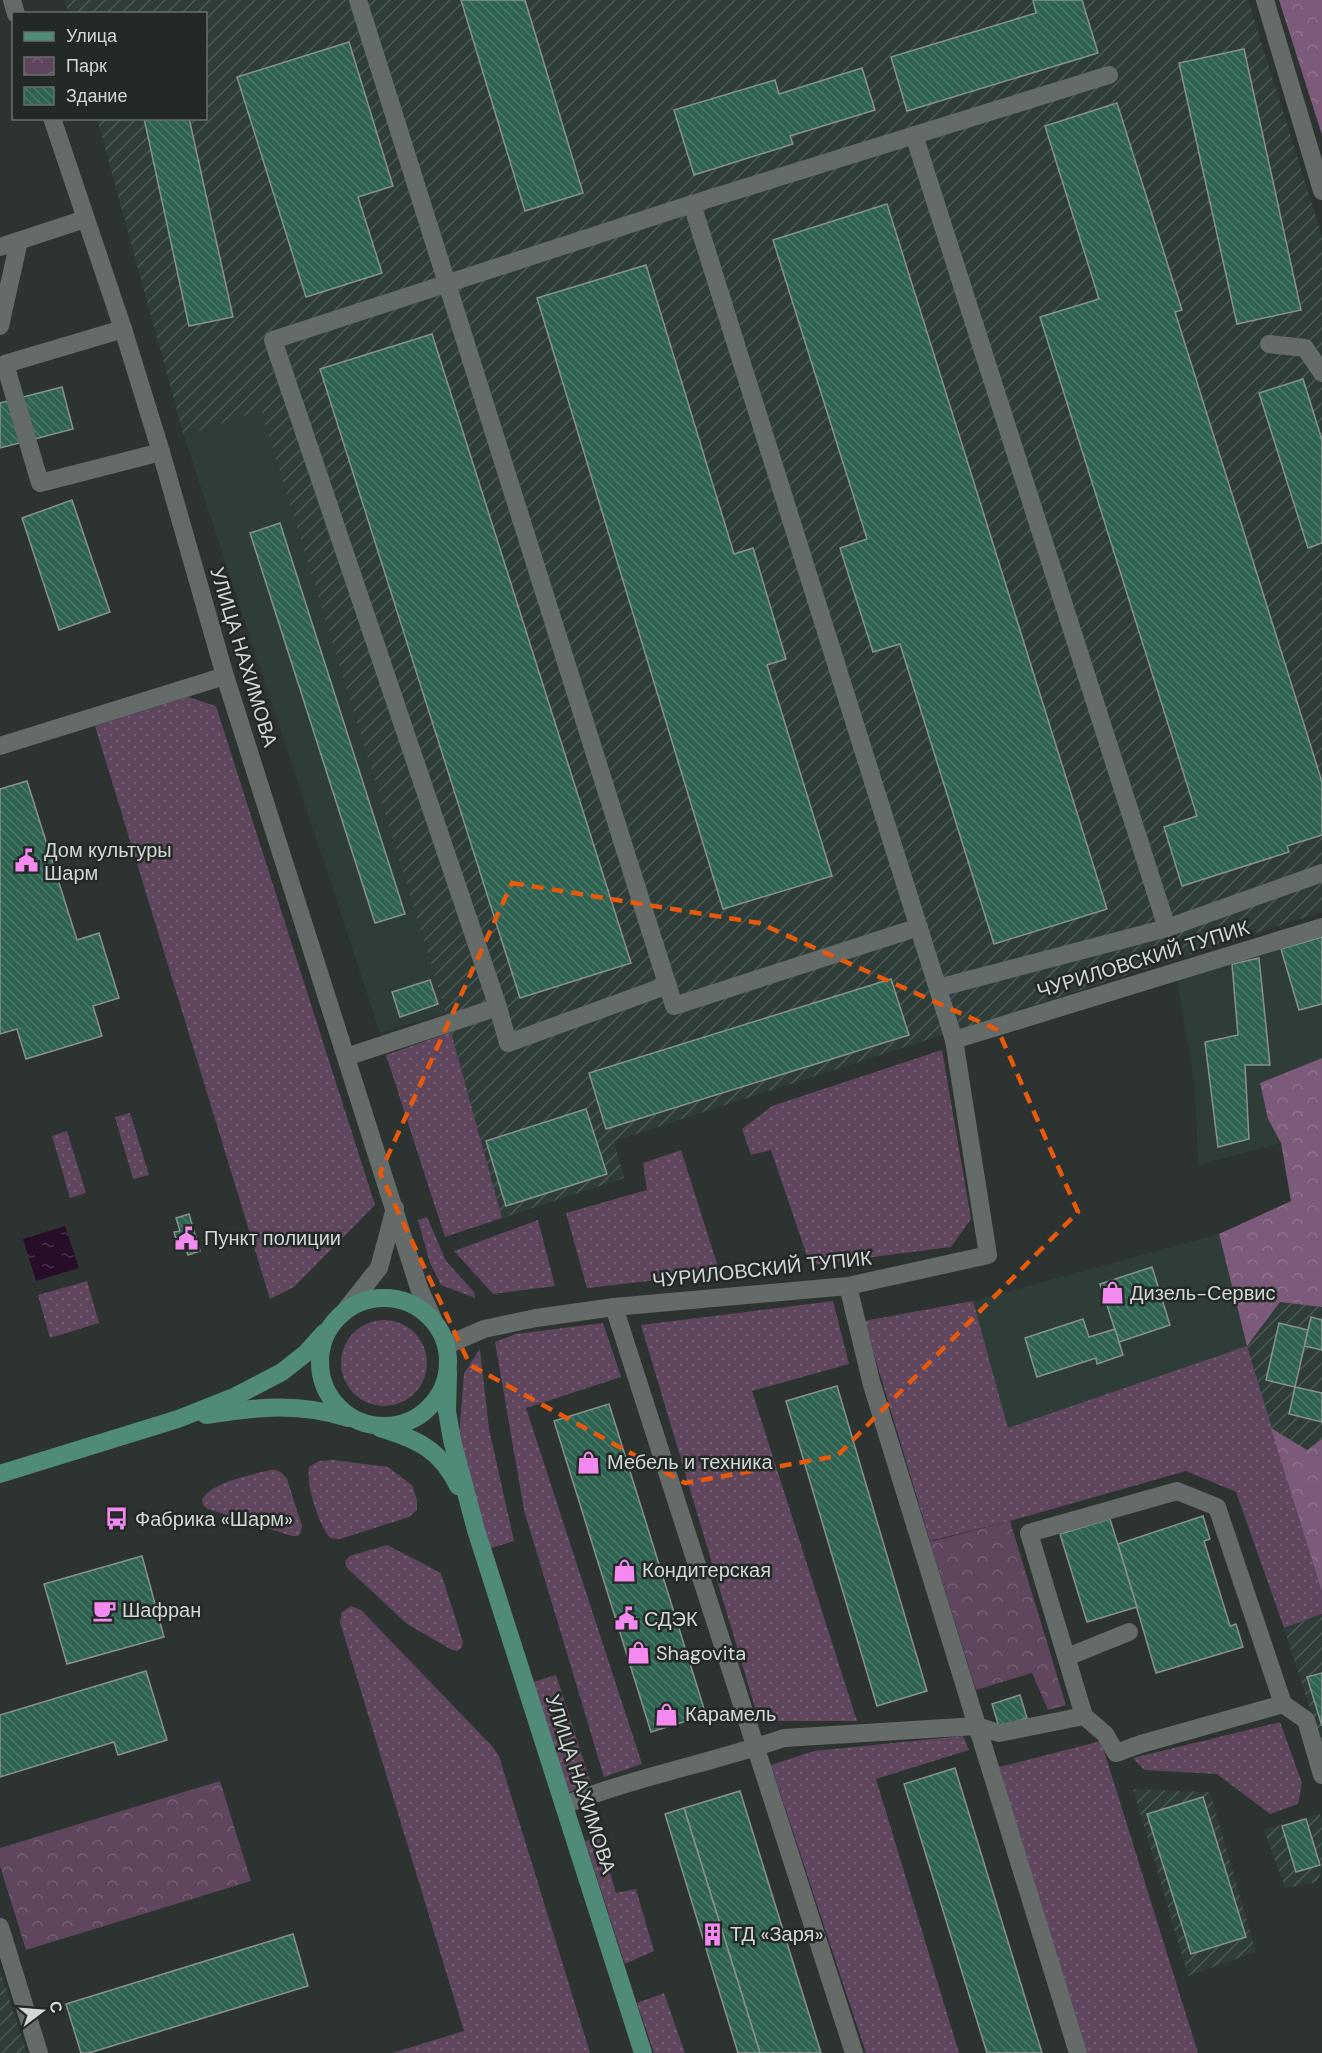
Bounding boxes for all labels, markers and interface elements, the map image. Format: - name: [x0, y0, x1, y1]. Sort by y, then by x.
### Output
- legend: [12, 12, 207, 120]
- text: Улица: [66, 24, 118, 48]
- text: Парк: [66, 54, 107, 78]
- text: Здание: [66, 84, 127, 108]
- street label: УЛИЦА НАХИМОВА: [204, 564, 284, 751]
- place label: Дом культуры Шарм: [44, 837, 172, 886]
- public building icon: Дом культуры Шарм: [13, 848, 39, 874]
- street label: ЧУРИЛОВСКИЙ ТУПИК: [1034, 914, 1253, 1004]
- public building icon: Пункт полиции: [173, 1225, 199, 1251]
- place label: Пункт полиции: [204, 1225, 341, 1251]
- street label: ЧУРИЛОВСКИЙ ТУПИК: [651, 1245, 873, 1293]
- shop icon: Дизель-Сервис: [1099, 1280, 1125, 1306]
- place label: Дизель-Сервис: [1130, 1280, 1276, 1306]
- shop icon: Мебель и техника: [576, 1449, 602, 1475]
- place label: Мебель и техника: [607, 1449, 773, 1475]
- bus stop icon: Фабрика «Шарм»: [104, 1506, 130, 1532]
- place label: Фабрика «Шарм»: [135, 1506, 293, 1532]
- shop icon: Кондитерская: [611, 1557, 637, 1583]
- place label: Кондитерская: [642, 1557, 771, 1583]
- cafe icon: Шафран: [91, 1597, 117, 1623]
- place label: Шафран: [122, 1597, 201, 1623]
- public building icon: СДЭК: [613, 1606, 639, 1632]
- place label: СДЭК: [644, 1606, 698, 1632]
- shop icon: Shagovita: [625, 1640, 651, 1666]
- place label: Shagovita: [656, 1640, 746, 1666]
- street label: УЛИЦА НАХИМОВА: [540, 1691, 622, 1877]
- shop icon: Карамель: [654, 1701, 680, 1727]
- place label: Карамель: [685, 1701, 776, 1727]
- building icon: ТД «Заря»: [699, 1921, 725, 1947]
- place label: ТД «Заря»: [730, 1921, 823, 1947]
- north arrow: [12, 1981, 72, 2041]
- text: С: [44, 1999, 68, 2016]

